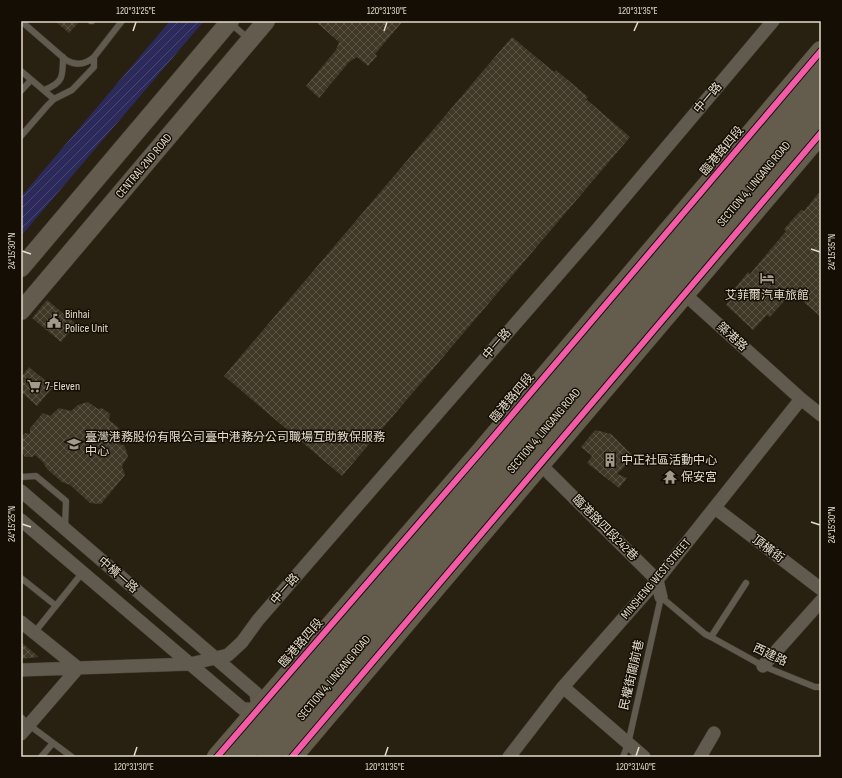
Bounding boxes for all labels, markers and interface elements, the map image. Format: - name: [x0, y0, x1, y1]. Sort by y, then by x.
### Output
- text: 120°31'25"E: [116, 5, 156, 17]
- text: 120°31'30"E: [367, 5, 407, 17]
- text: 120°31'35"E: [618, 5, 658, 17]
- street label: 中一路: [691, 79, 725, 117]
- street label: 臨港路四段: [697, 123, 747, 179]
- street label: CENTRAL 2ND ROAD: [113, 130, 175, 201]
- street label: SECTION 4, LINGANG ROAD: [714, 138, 794, 230]
- text: 24°15'30"N: [6, 233, 18, 269]
- text: 24°15'35"N: [826, 234, 838, 270]
- hotel icon: 艾菲爾汽車旅館: [759, 270, 775, 286]
- place label: 艾菲爾汽車旅館: [725, 288, 809, 303]
- place label: Binhai Police Unit: [65, 307, 109, 336]
- public building icon: Binhai Police Unit: [46, 313, 62, 329]
- street label: 築港路: [714, 319, 750, 355]
- street label: 中一路: [480, 325, 514, 363]
- street label: 臨港路四段: [487, 370, 537, 426]
- supermarket icon: 7-Eleven: [26, 378, 42, 394]
- place label: 7-Eleven: [45, 379, 80, 394]
- street label: SECTION 4, LINGANG ROAD: [504, 385, 584, 477]
- place label: 臺灣港務股份有限公司臺中港務分公司職場互助教保服務 中心: [85, 430, 385, 459]
- school or university icon: 臺灣港務股份有限公司臺中港務分公司職場互助教保服務 中心: [66, 436, 82, 452]
- building icon: 中正社區活動中心: [602, 452, 618, 468]
- place label: 中正社區活動中心: [621, 453, 717, 468]
- temple icon: 保安宮: [662, 469, 678, 485]
- place label: 保安宮: [681, 470, 717, 485]
- street label: 臨港路四段242巷: [569, 492, 641, 564]
- text: 24°15'25"N: [6, 506, 18, 542]
- text: 24°15'30"N: [826, 507, 838, 543]
- street label: 頂橫街: [749, 532, 787, 566]
- street label: MINSHENG WEST STREET: [618, 536, 694, 622]
- street label: 中橫一路: [95, 554, 141, 596]
- street label: 中一路: [268, 570, 302, 608]
- street label: 臨港路四段: [276, 615, 326, 671]
- street label: SECTION 4, LINGANG ROAD: [294, 632, 374, 724]
- street label: 民權街關前巷: [617, 638, 647, 712]
- street label: 西建路: [751, 641, 789, 669]
- text: 120°31'30"E: [114, 761, 154, 773]
- text: 120°31'35"E: [365, 761, 405, 773]
- text: 120°31'40"E: [616, 761, 656, 773]

